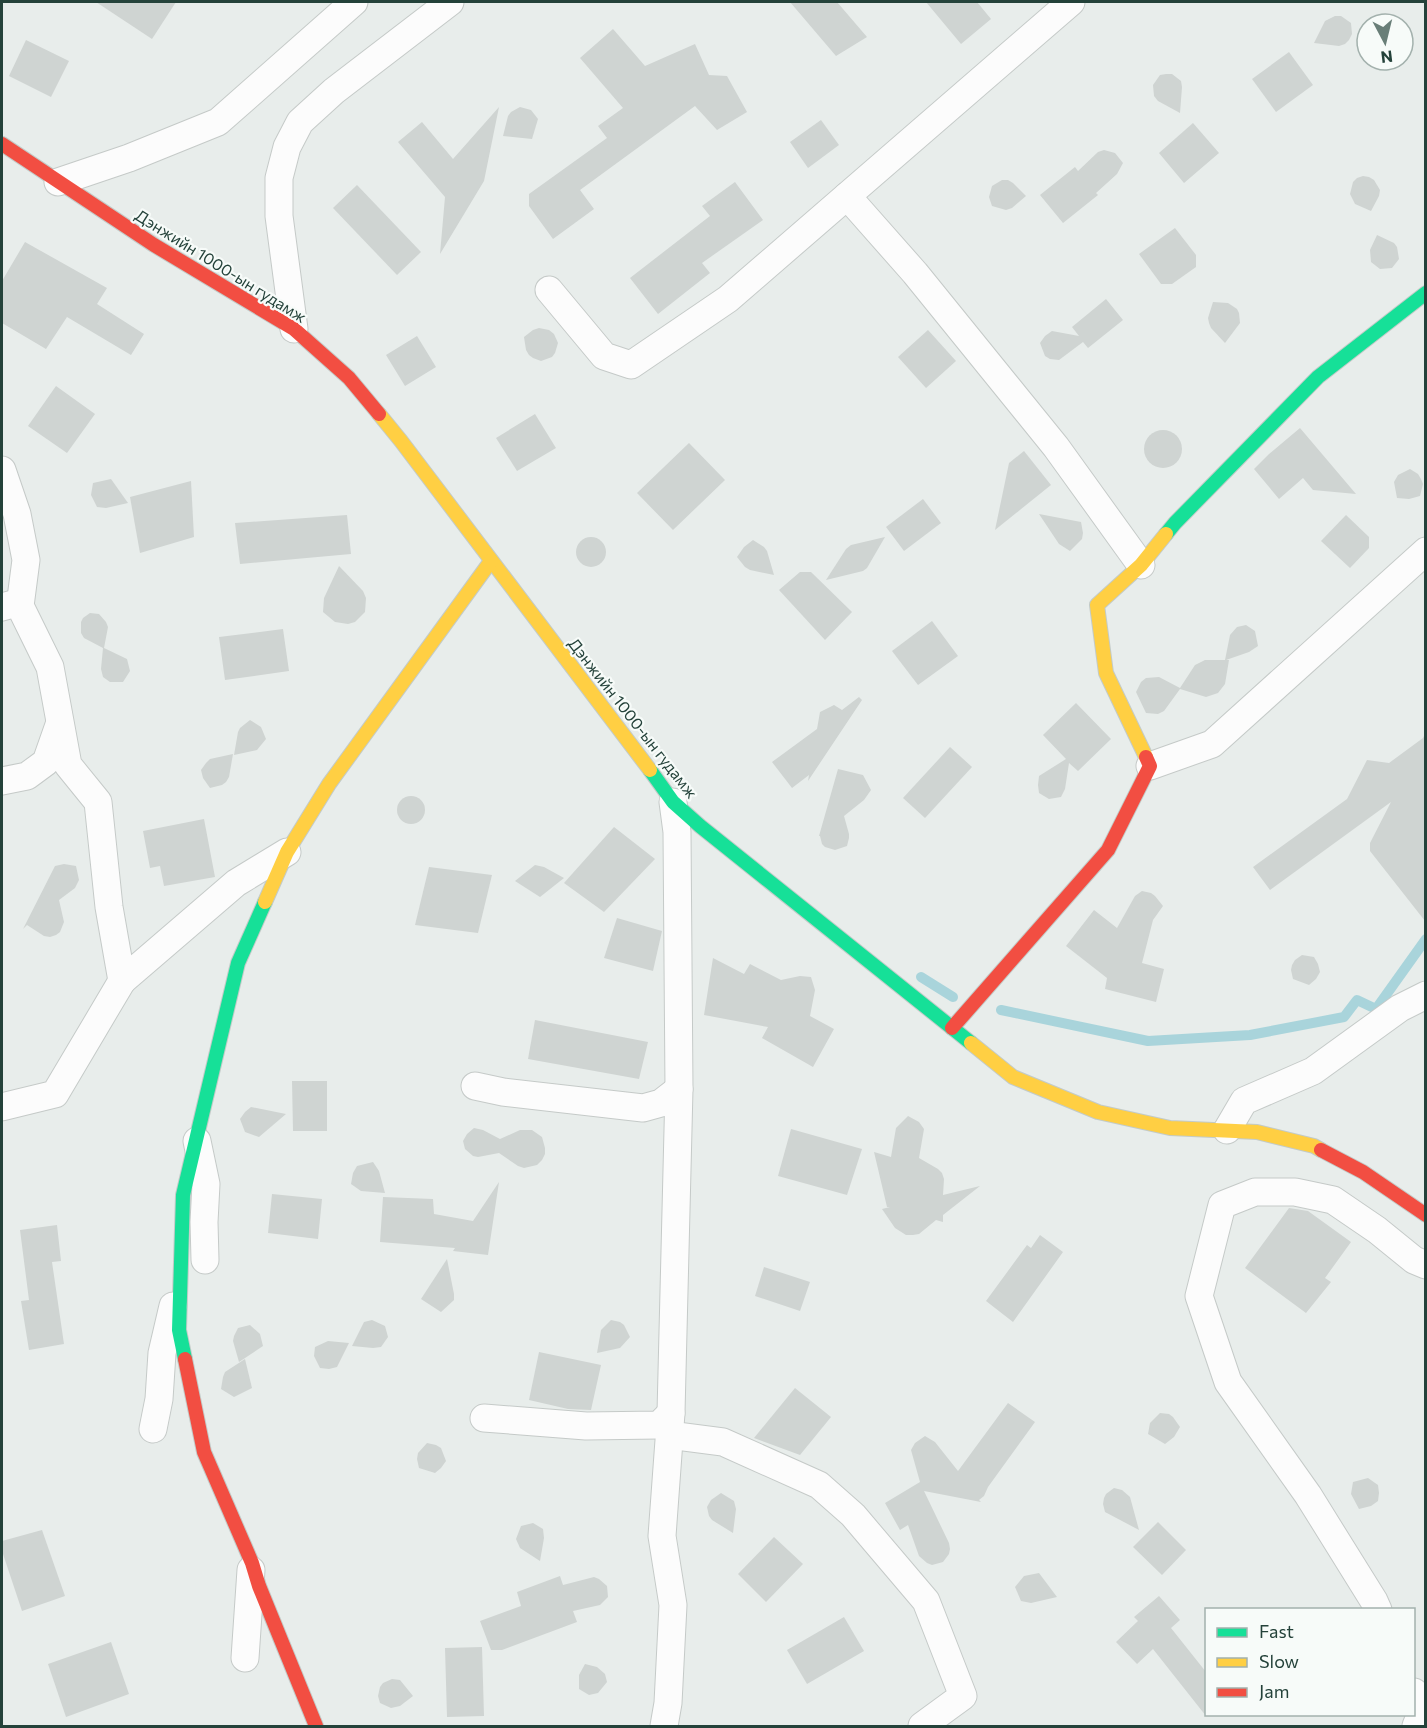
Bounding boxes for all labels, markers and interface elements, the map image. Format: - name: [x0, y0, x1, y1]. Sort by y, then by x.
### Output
- north arrow: [1355, 12, 1415, 72]
- text: N: [1380, 47, 1394, 68]
- street label: Дэнжийн 1000-ын гудамж: [132, 205, 311, 326]
- street label: Дэнжийн 1000-ын гудамж: [565, 634, 702, 802]
- legend: [1205, 1608, 1415, 1716]
- text: Fast: [1259, 1620, 1294, 1642]
- text: Slow: [1259, 1650, 1299, 1672]
- text: Jam: [1259, 1680, 1289, 1702]

